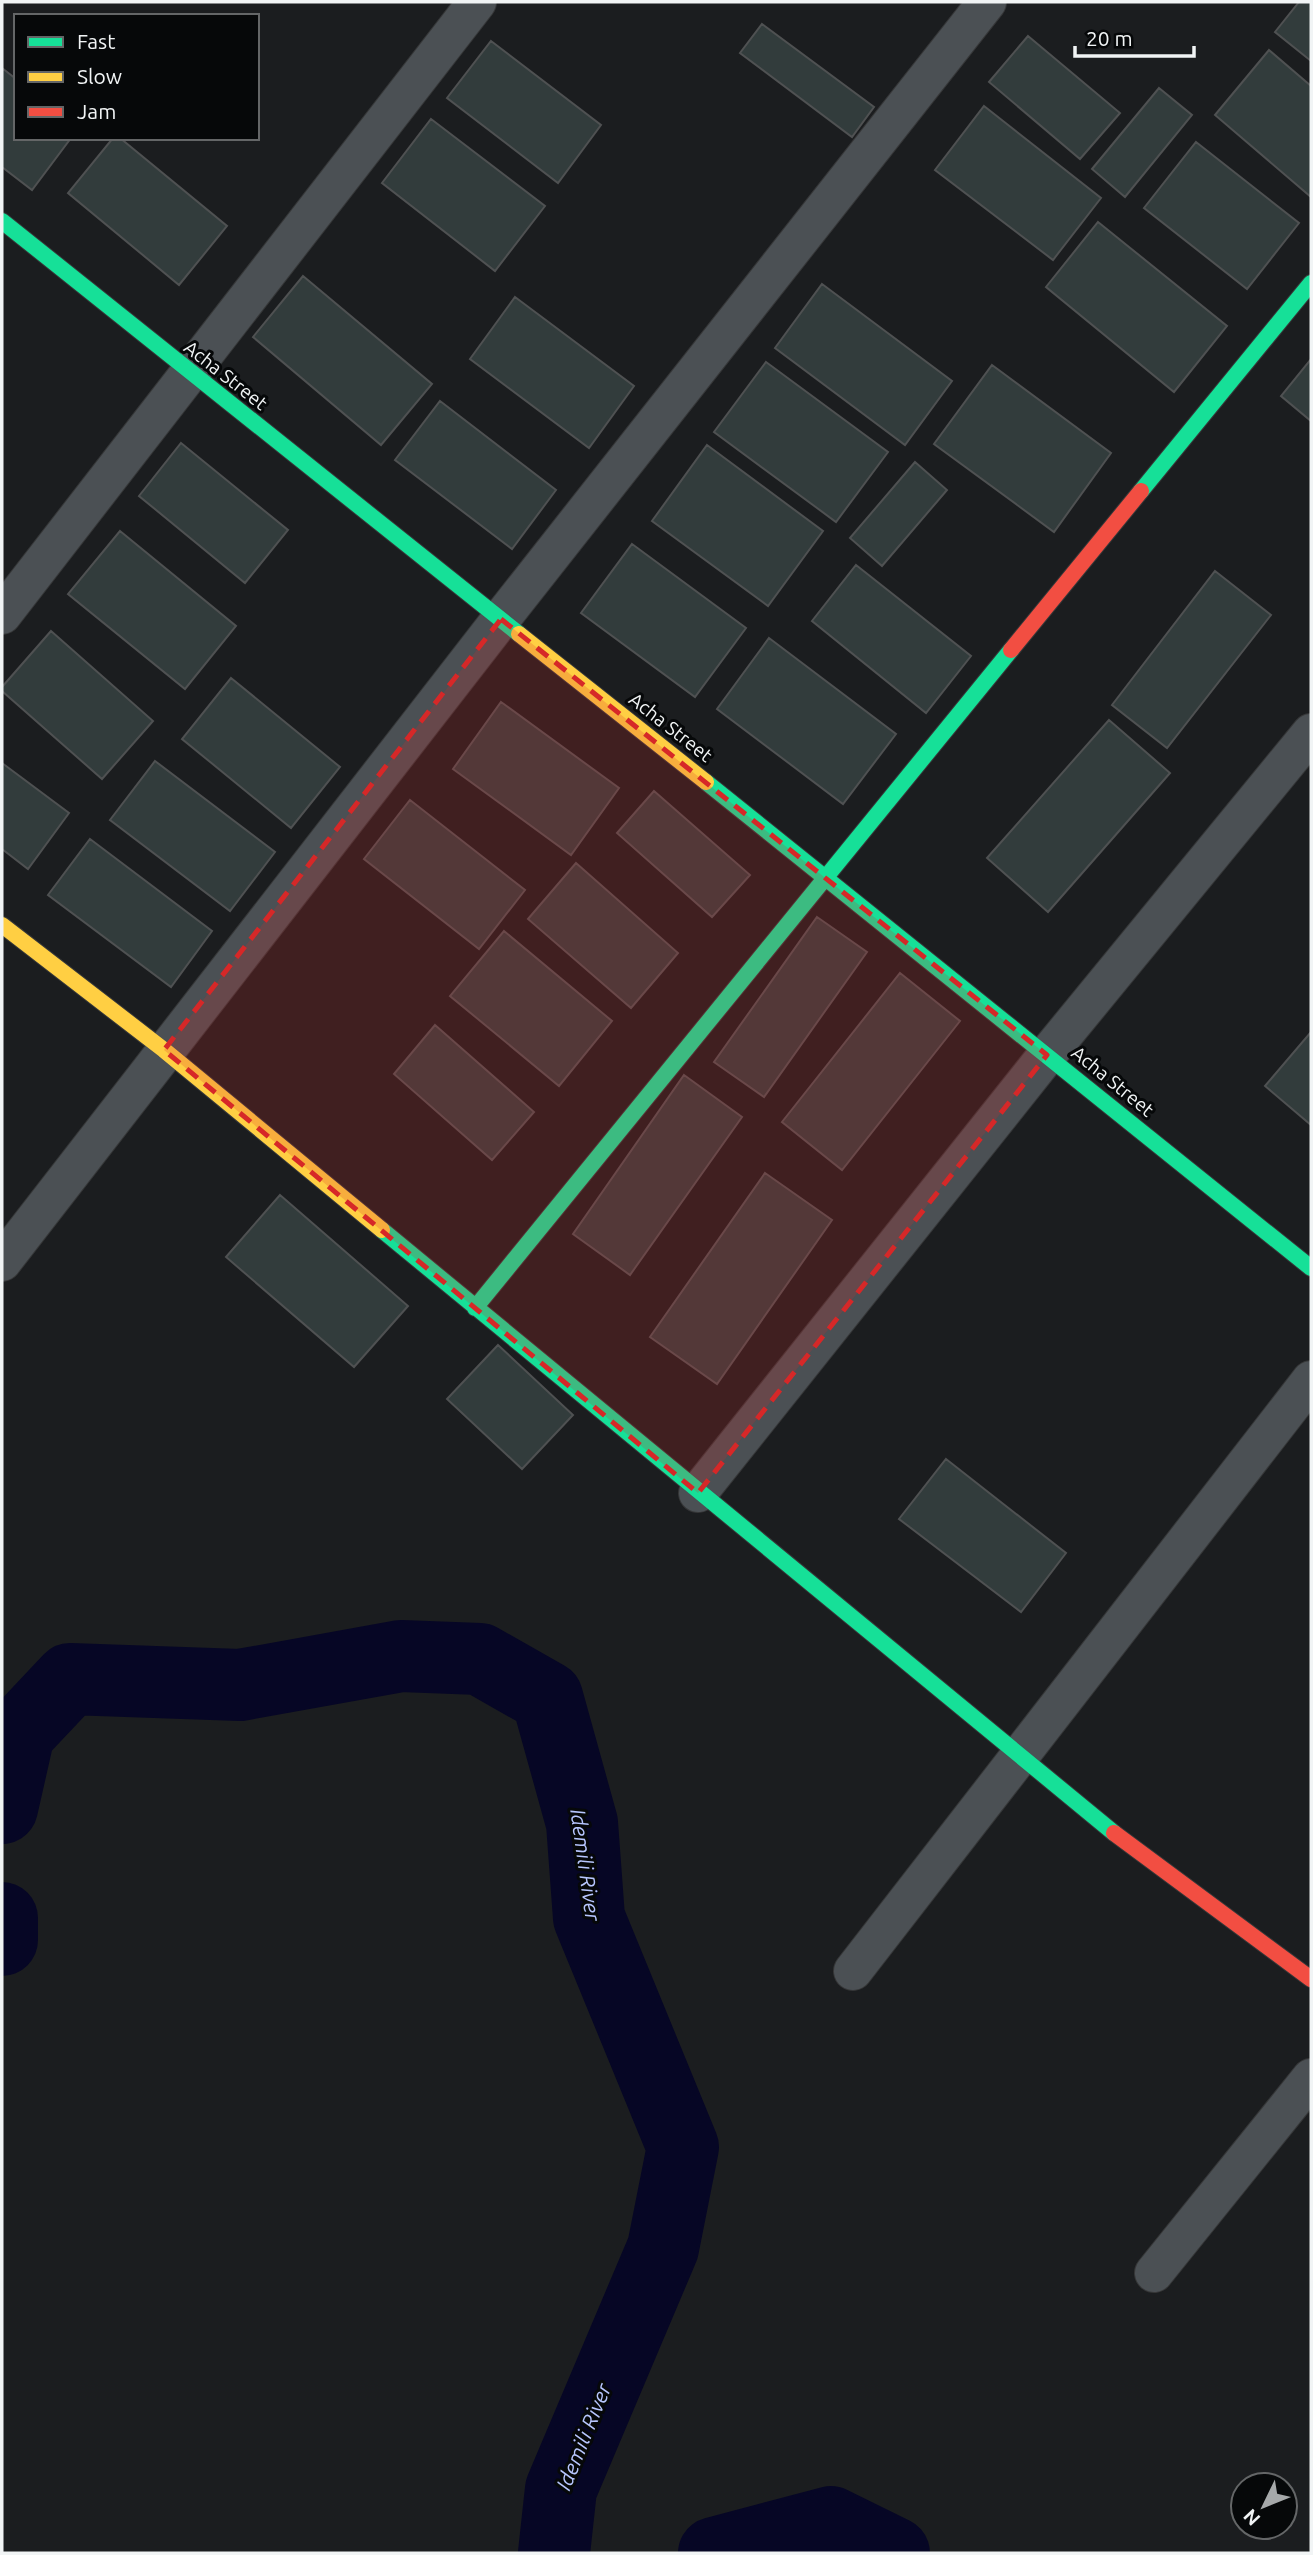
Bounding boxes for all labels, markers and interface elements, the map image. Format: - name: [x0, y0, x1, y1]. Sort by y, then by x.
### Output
- legend: [14, 14, 259, 140]
- scale bar: [1075, 14, 1194, 58]
- text: 20 m: [1086, 26, 1133, 50]
- text: Fast: [77, 29, 115, 53]
- text: Slow: [77, 64, 122, 88]
- text: Jam: [77, 99, 116, 123]
- street label: Acha Street: [180, 336, 272, 415]
- street label: Acha Street: [625, 688, 717, 767]
- street label: Acha Street: [1068, 1041, 1159, 1121]
- water label: Idemili River: [566, 1807, 606, 1923]
- water label: Idemili River: [551, 2379, 616, 2494]
- north arrow: [1229, 2471, 1299, 2541]
- text: N: [1239, 2505, 1264, 2530]

